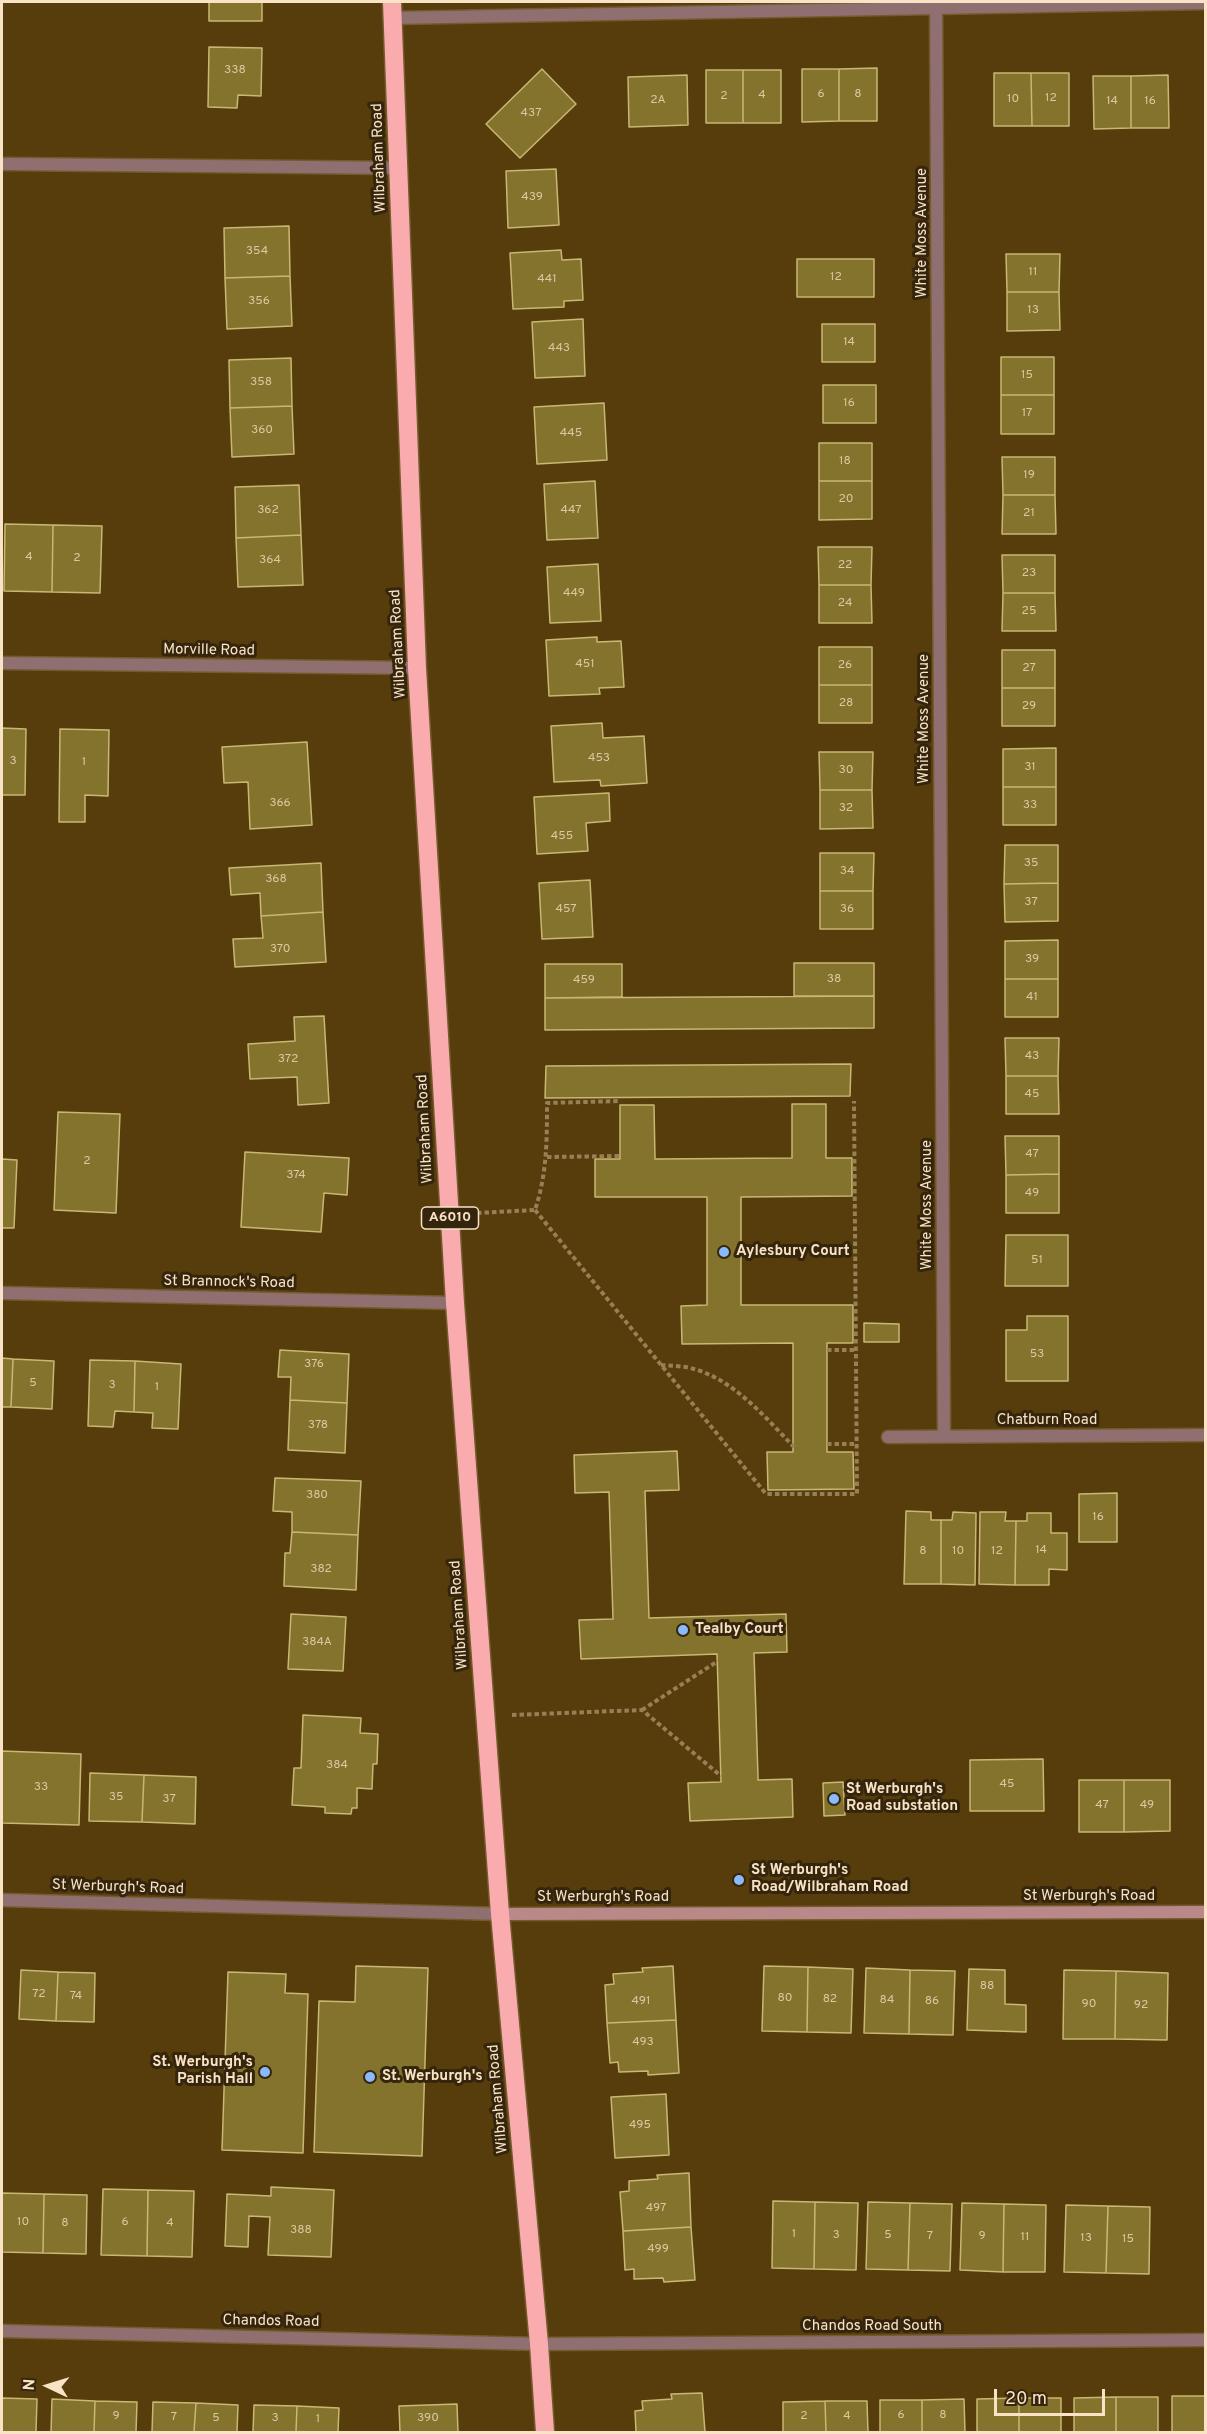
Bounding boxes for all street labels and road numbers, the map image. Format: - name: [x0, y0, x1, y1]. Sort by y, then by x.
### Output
- street label: Wilbraham Road: [369, 103, 391, 213]
- street label: White Moss Avenue: [914, 168, 932, 298]
- street label: Wilbraham Road: [387, 589, 411, 699]
- street label: Morville Road: [163, 641, 255, 661]
- street label: White Moss Avenue: [916, 654, 934, 784]
- street label: Wilbraham Road: [414, 1074, 438, 1184]
- street label: White Moss Avenue: [919, 1140, 937, 1270]
- road number: A6010: [422, 1207, 478, 1229]
- street label: St Brannock's Road: [163, 1273, 295, 1293]
- street label: Chatburn Road: [997, 1412, 1097, 1430]
- street label: Wilbraham Road: [447, 1560, 473, 1670]
- street label: St Werburgh's Road: [52, 1877, 184, 1899]
- street label: St Werburgh's Road: [1023, 1888, 1155, 1906]
- street label: St Werburgh's Road: [537, 1889, 669, 1907]
- street label: Wilbraham Road: [485, 2044, 513, 2154]
- street label: Chandos Road: [222, 2312, 320, 2332]
- street label: Chandos Road South: [802, 2318, 942, 2336]

